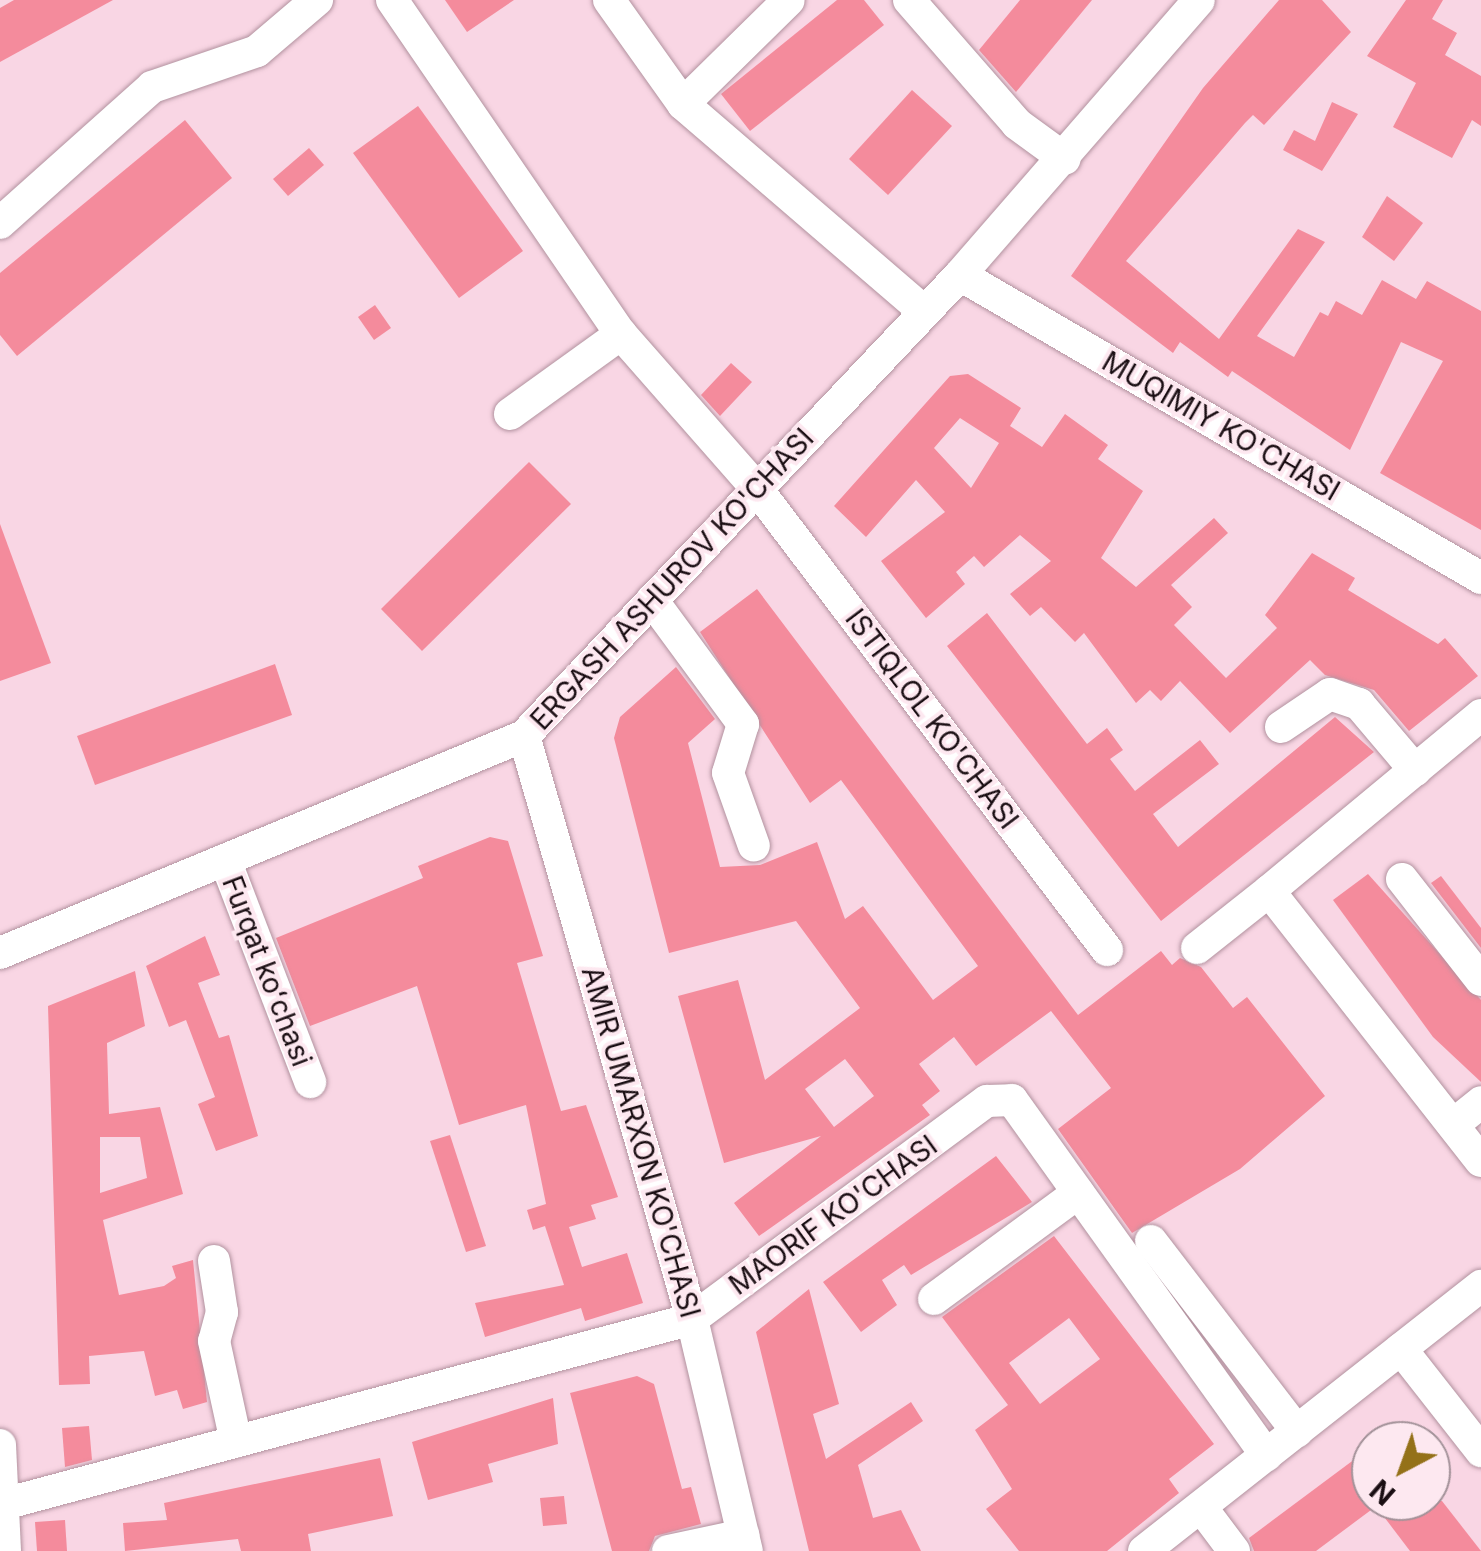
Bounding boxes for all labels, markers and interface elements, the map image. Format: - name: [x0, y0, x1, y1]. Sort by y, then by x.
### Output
- street label: MUQIMIY KO'CHASI: [1096, 344, 1346, 508]
- street label: ERGASH ASHUROV KO'CHASI: [524, 421, 820, 737]
- street label: ISTIQLOL KO'CHASI: [838, 603, 1026, 835]
- street label: Furqat koʻchasi: [215, 871, 319, 1071]
- street label: AMIR UMARXON KO'CHASI: [575, 963, 707, 1321]
- street label: MAORIF KO'CHASI: [723, 1128, 943, 1302]
- north arrow: [1351, 1421, 1451, 1521]
- text: N: [1363, 1472, 1402, 1512]

